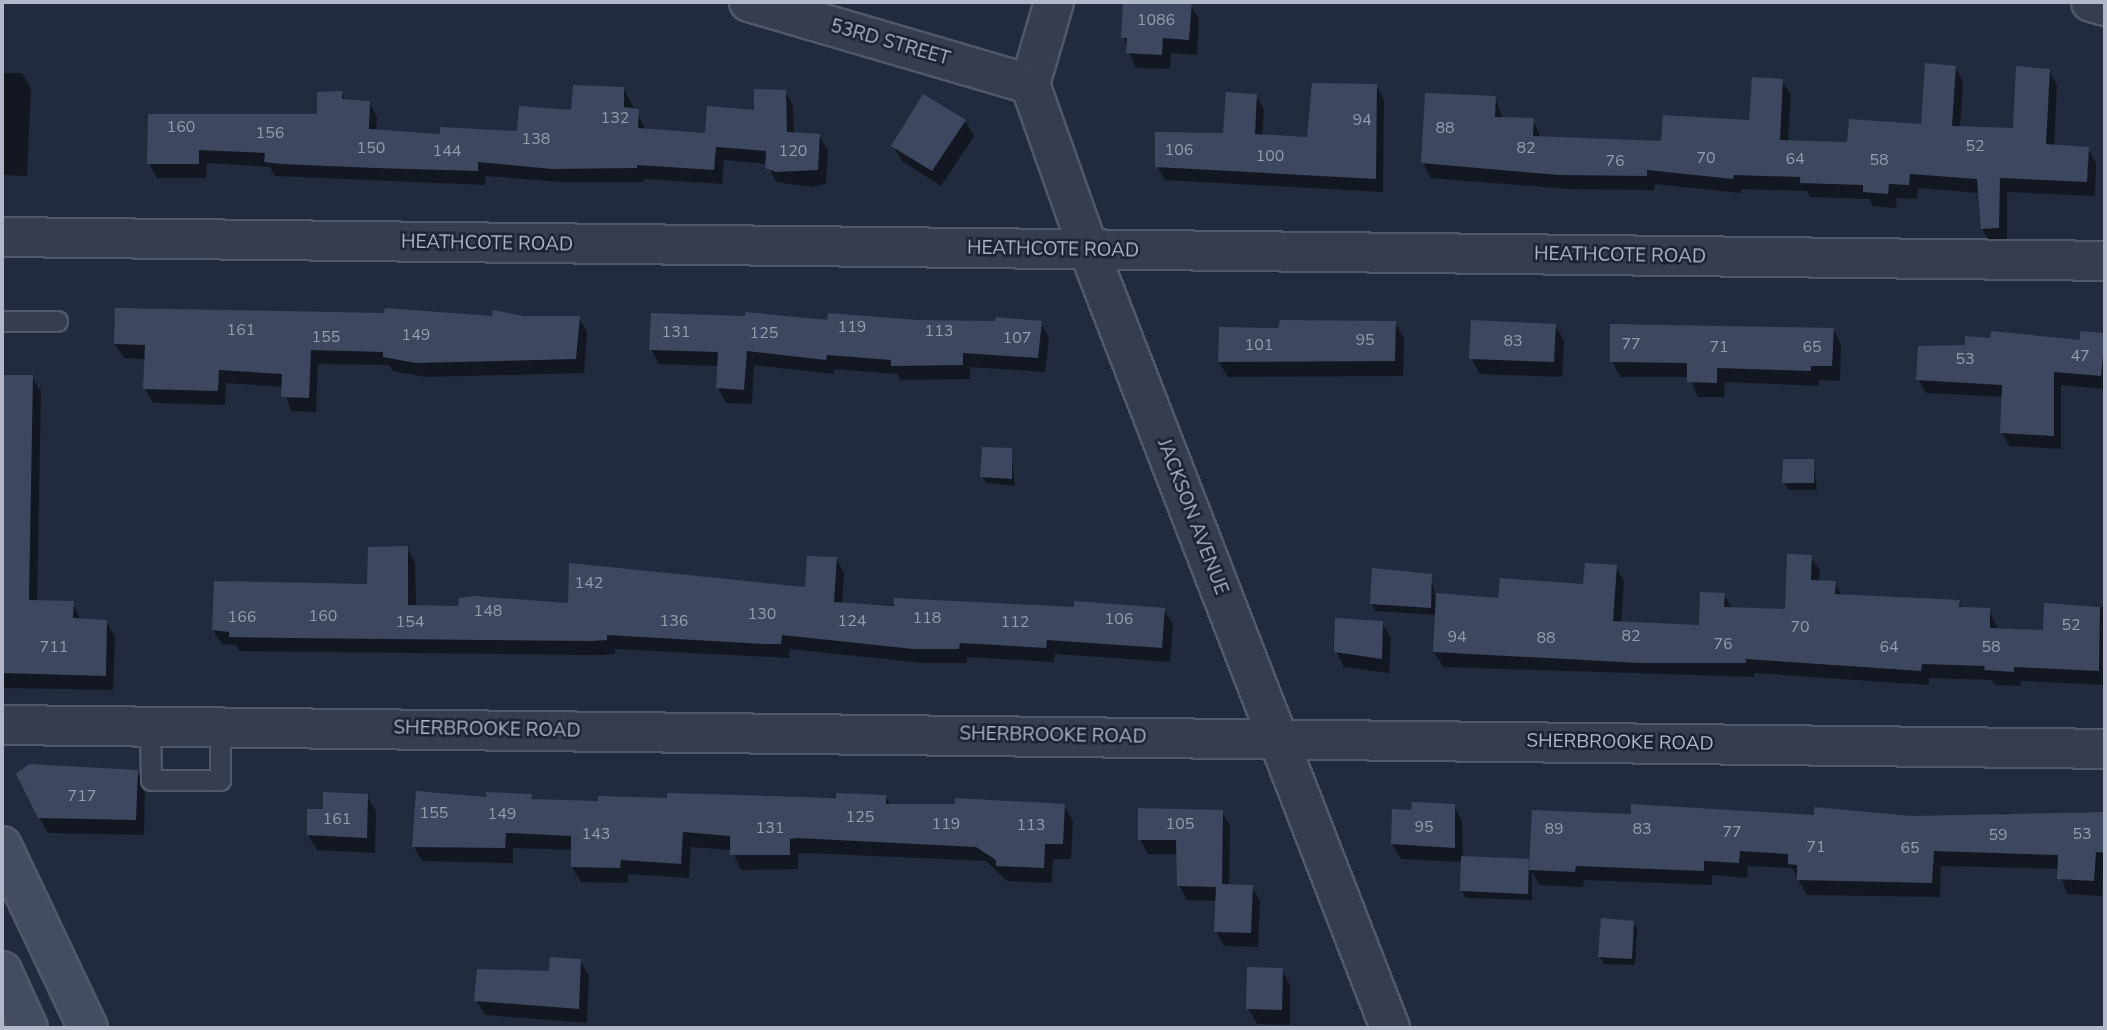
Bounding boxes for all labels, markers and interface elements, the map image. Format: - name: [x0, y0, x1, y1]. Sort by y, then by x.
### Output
- house number: 1086: [1137, 10, 1175, 30]
- street label: 53RD STREET: [828, 15, 952, 71]
- house number: 132: [601, 108, 629, 128]
- house number: 94: [1352, 110, 1372, 130]
- house number: 160: [167, 117, 195, 137]
- house number: 88: [1435, 118, 1455, 138]
- house number: 156: [256, 123, 284, 143]
- house number: 138: [522, 129, 550, 149]
- house number: 52: [1965, 136, 1985, 156]
- house number: 150: [357, 138, 385, 158]
- house number: 82: [1516, 138, 1536, 158]
- house number: 106: [1165, 140, 1193, 160]
- house number: 144: [433, 141, 461, 161]
- house number: 120: [779, 141, 807, 161]
- house number: 100: [1256, 146, 1284, 166]
- house number: 70: [1696, 148, 1716, 168]
- house number: 64: [1785, 149, 1805, 169]
- house number: 58: [1869, 150, 1889, 170]
- house number: 76: [1605, 151, 1625, 171]
- street label: HEATHCOTE ROAD: [401, 231, 573, 257]
- street label: HEATHCOTE ROAD: [967, 237, 1139, 263]
- street label: HEATHCOTE ROAD: [1534, 243, 1706, 269]
- house number: 119: [838, 317, 866, 337]
- house number: 161: [227, 320, 255, 340]
- house number: 113: [925, 321, 953, 341]
- house number: 131: [662, 322, 690, 342]
- house number: 125: [750, 323, 778, 343]
- house number: 149: [402, 325, 430, 345]
- house number: 155: [312, 327, 340, 347]
- house number: 107: [1003, 328, 1031, 348]
- house number: 95: [1355, 330, 1375, 350]
- house number: 83: [1503, 331, 1523, 351]
- house number: 77: [1621, 334, 1641, 354]
- house number: 101: [1245, 335, 1273, 355]
- house number: 71: [1709, 337, 1729, 357]
- house number: 65: [1802, 337, 1822, 357]
- house number: 47: [2070, 346, 2090, 366]
- house number: 53: [1955, 349, 1975, 369]
- street label: JACKSON AVENUE: [1152, 436, 1232, 598]
- house number: 142: [575, 573, 603, 593]
- house number: 148: [474, 601, 502, 621]
- house number: 130: [748, 604, 776, 624]
- house number: 160: [309, 606, 337, 626]
- house number: 166: [228, 607, 256, 627]
- house number: 118: [913, 608, 941, 628]
- house number: 106: [1105, 609, 1133, 629]
- house number: 136: [660, 611, 688, 631]
- house number: 124: [838, 611, 866, 631]
- house number: 154: [396, 612, 424, 632]
- house number: 112: [1001, 612, 1029, 632]
- house number: 52: [2061, 615, 2081, 635]
- house number: 70: [1790, 617, 1810, 637]
- house number: 82: [1621, 626, 1641, 646]
- house number: 94: [1447, 627, 1467, 647]
- house number: 88: [1536, 628, 1556, 648]
- house number: 76: [1713, 634, 1733, 654]
- house number: 711: [40, 637, 68, 657]
- house number: 64: [1879, 637, 1899, 657]
- house number: 58: [1981, 637, 2001, 657]
- street label: SHERBROOKE ROAD: [393, 717, 581, 743]
- street label: SHERBROOKE ROAD: [959, 723, 1147, 749]
- street label: SHERBROOKE ROAD: [1526, 730, 1714, 756]
- house number: 717: [68, 786, 96, 806]
- house number: 155: [420, 803, 448, 823]
- house number: 149: [488, 804, 516, 824]
- house number: 125: [846, 807, 874, 827]
- house number: 161: [323, 809, 351, 829]
- house number: 119: [932, 814, 960, 834]
- house number: 105: [1166, 814, 1194, 834]
- house number: 113: [1017, 815, 1045, 835]
- house number: 95: [1414, 817, 1434, 837]
- house number: 131: [756, 818, 784, 838]
- house number: 89: [1544, 819, 1564, 839]
- house number: 83: [1632, 819, 1652, 839]
- house number: 77: [1722, 822, 1742, 842]
- house number: 143: [582, 824, 610, 844]
- house number: 53: [2072, 824, 2092, 844]
- house number: 59: [1988, 825, 2008, 845]
- house number: 71: [1806, 837, 1826, 857]
- house number: 65: [1900, 838, 1920, 858]

